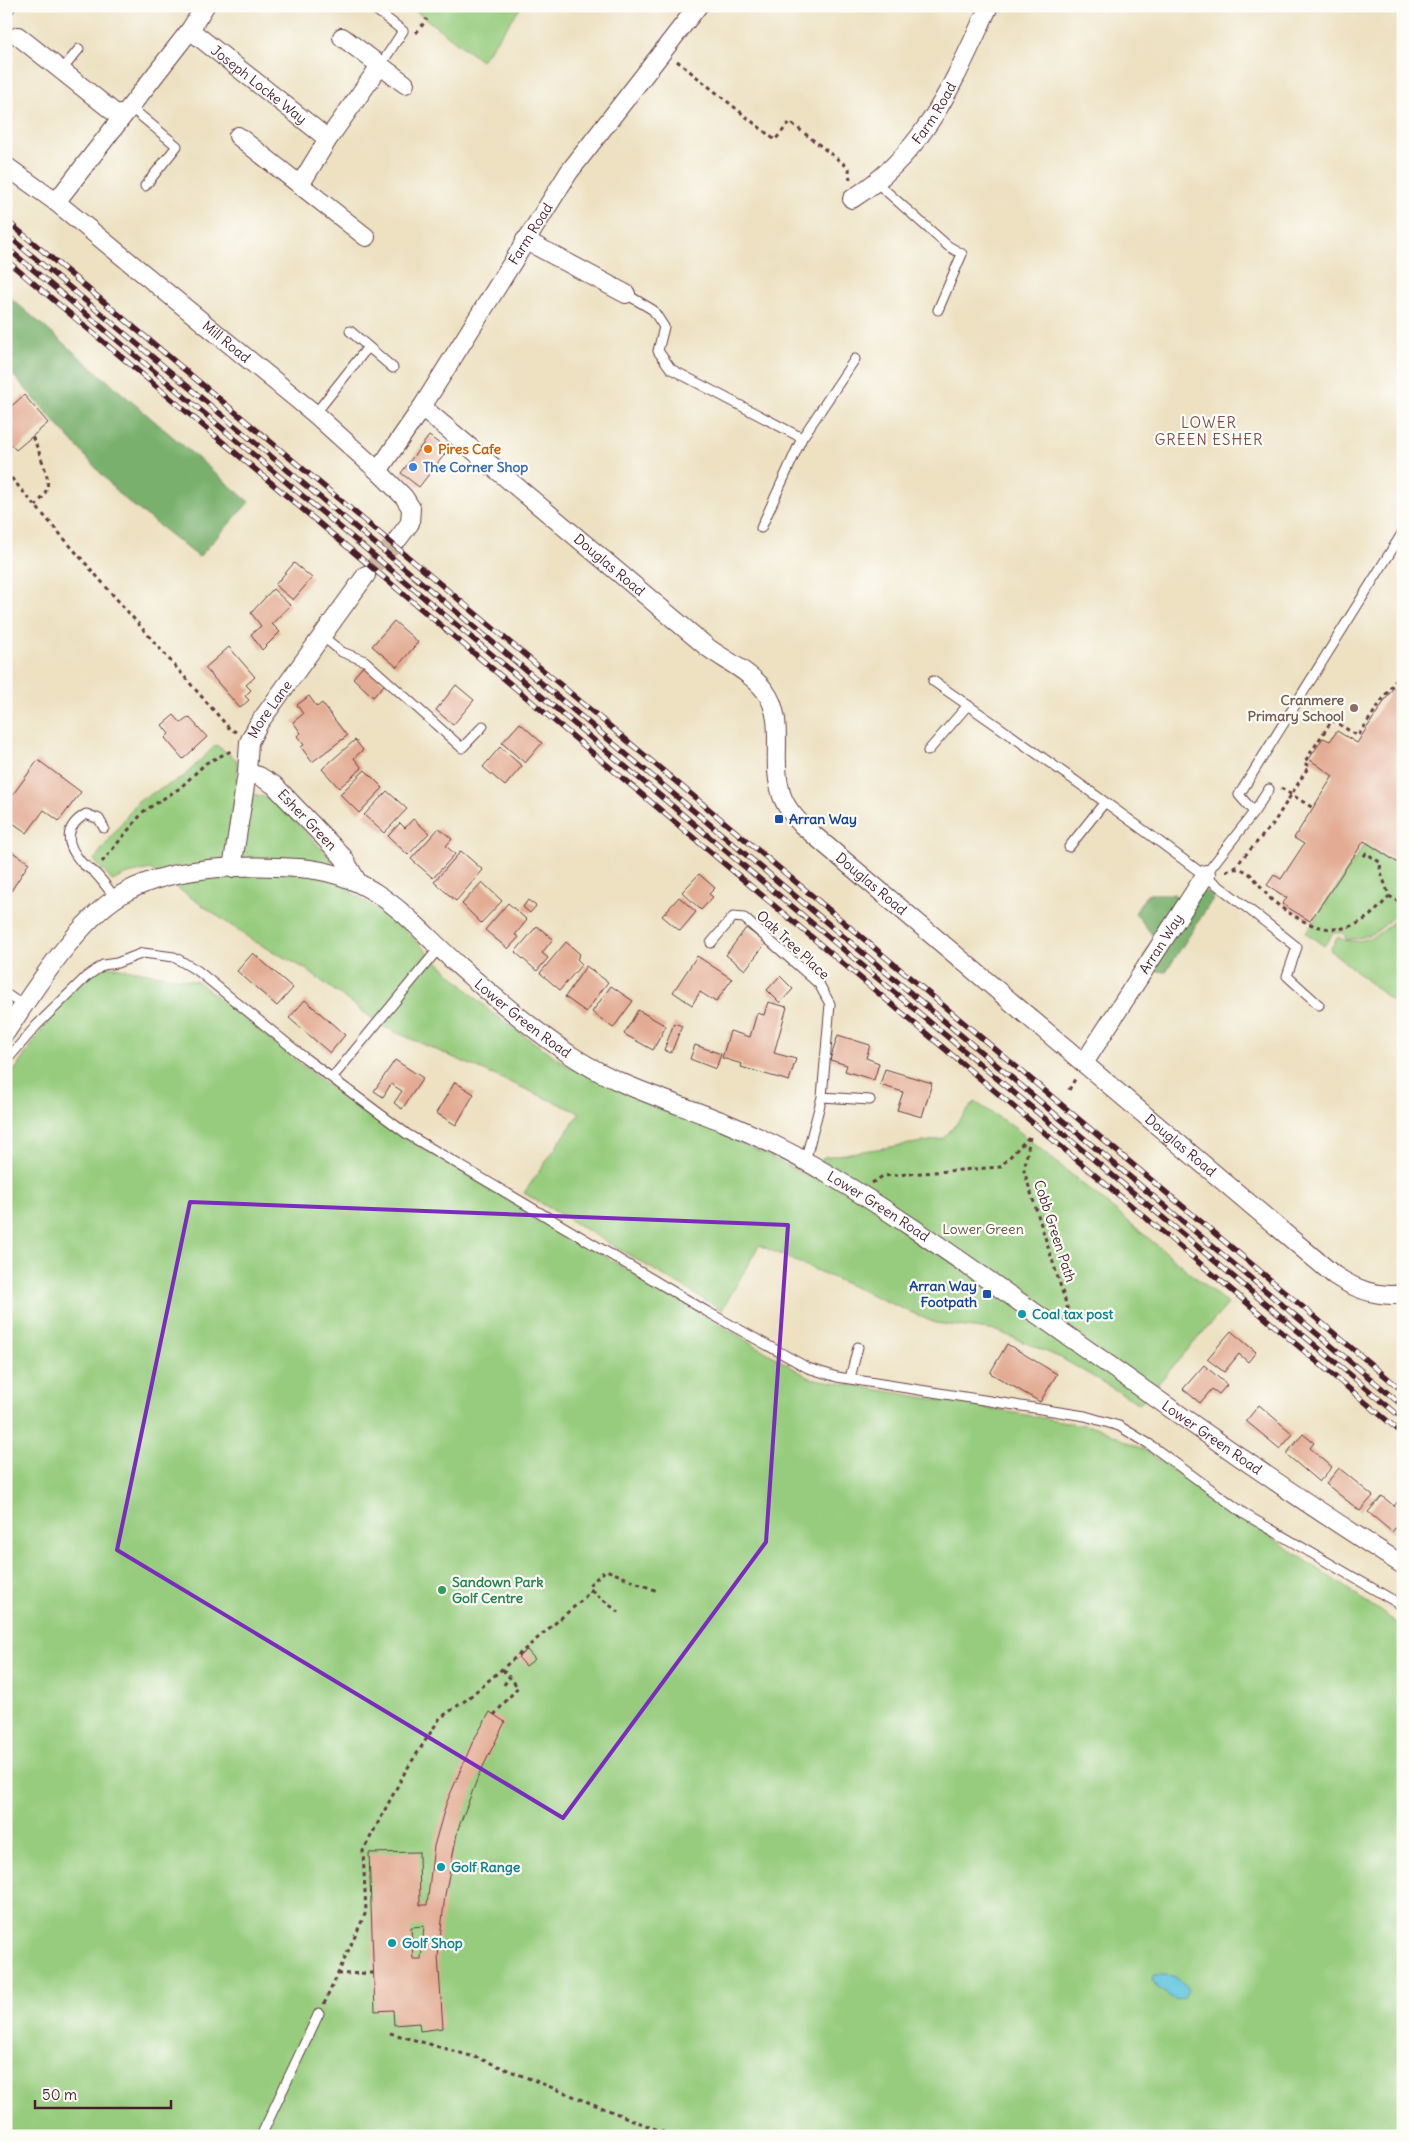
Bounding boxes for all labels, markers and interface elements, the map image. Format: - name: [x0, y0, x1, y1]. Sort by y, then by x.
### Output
- street label: Joseph Locke Way: [208, 41, 310, 128]
- street label: Farm Road: [908, 79, 960, 148]
- street label: Farm Road: [504, 200, 556, 268]
- street label: Mill Road: [199, 317, 254, 367]
- district label: LOWER GREEN ESHER: [1154, 413, 1264, 449]
- place label: Pires Cafe: [438, 440, 501, 458]
- marker: Pires Cafe: [422, 443, 434, 455]
- place label: The Corner Shop: [423, 458, 528, 476]
- marker: The Corner Shop: [407, 461, 419, 473]
- street label: Douglas Road: [570, 530, 649, 600]
- street label: More Lane: [244, 677, 296, 741]
- place label: Cranmere Primary School: [1248, 691, 1344, 725]
- marker: Cranmere Primary School: [1348, 702, 1360, 714]
- street label: Esher Green: [274, 785, 341, 854]
- place label: Arran Way: [789, 810, 857, 828]
- marker: Arran Way: [773, 813, 785, 825]
- street label: Douglas Road: [832, 849, 911, 919]
- street label: Oak Tree Place: [753, 907, 833, 983]
- street label: Arran Way: [1135, 910, 1187, 977]
- street label: Lower Green Road: [471, 975, 575, 1062]
- street label: Douglas Road: [1141, 1110, 1220, 1180]
- street label: Lower Green Road: [824, 1167, 933, 1246]
- street label: Cobb Green Path: [1030, 1178, 1080, 1284]
- park label: Lower Green: [942, 1220, 1024, 1238]
- place label: Arran Way Footpath: [909, 1277, 977, 1311]
- marker: Arran Way Footpath: [981, 1288, 993, 1300]
- place label: Coal tax post: [1032, 1305, 1114, 1323]
- marker: Coal tax post: [1016, 1308, 1028, 1320]
- street label: Lower Green Road: [1158, 1396, 1265, 1478]
- place label: Sandown Park Golf Centre: [452, 1573, 543, 1607]
- marker: Sandown Park Golf Centre: [436, 1584, 448, 1596]
- place label: Golf Range: [451, 1858, 521, 1876]
- marker: Golf Range: [435, 1861, 447, 1873]
- place label: Golf Shop: [402, 1934, 463, 1952]
- marker: Golf Shop: [386, 1937, 398, 1949]
- scale bar: [35, 2077, 171, 2109]
- text: 50 m: [42, 2085, 77, 2104]

